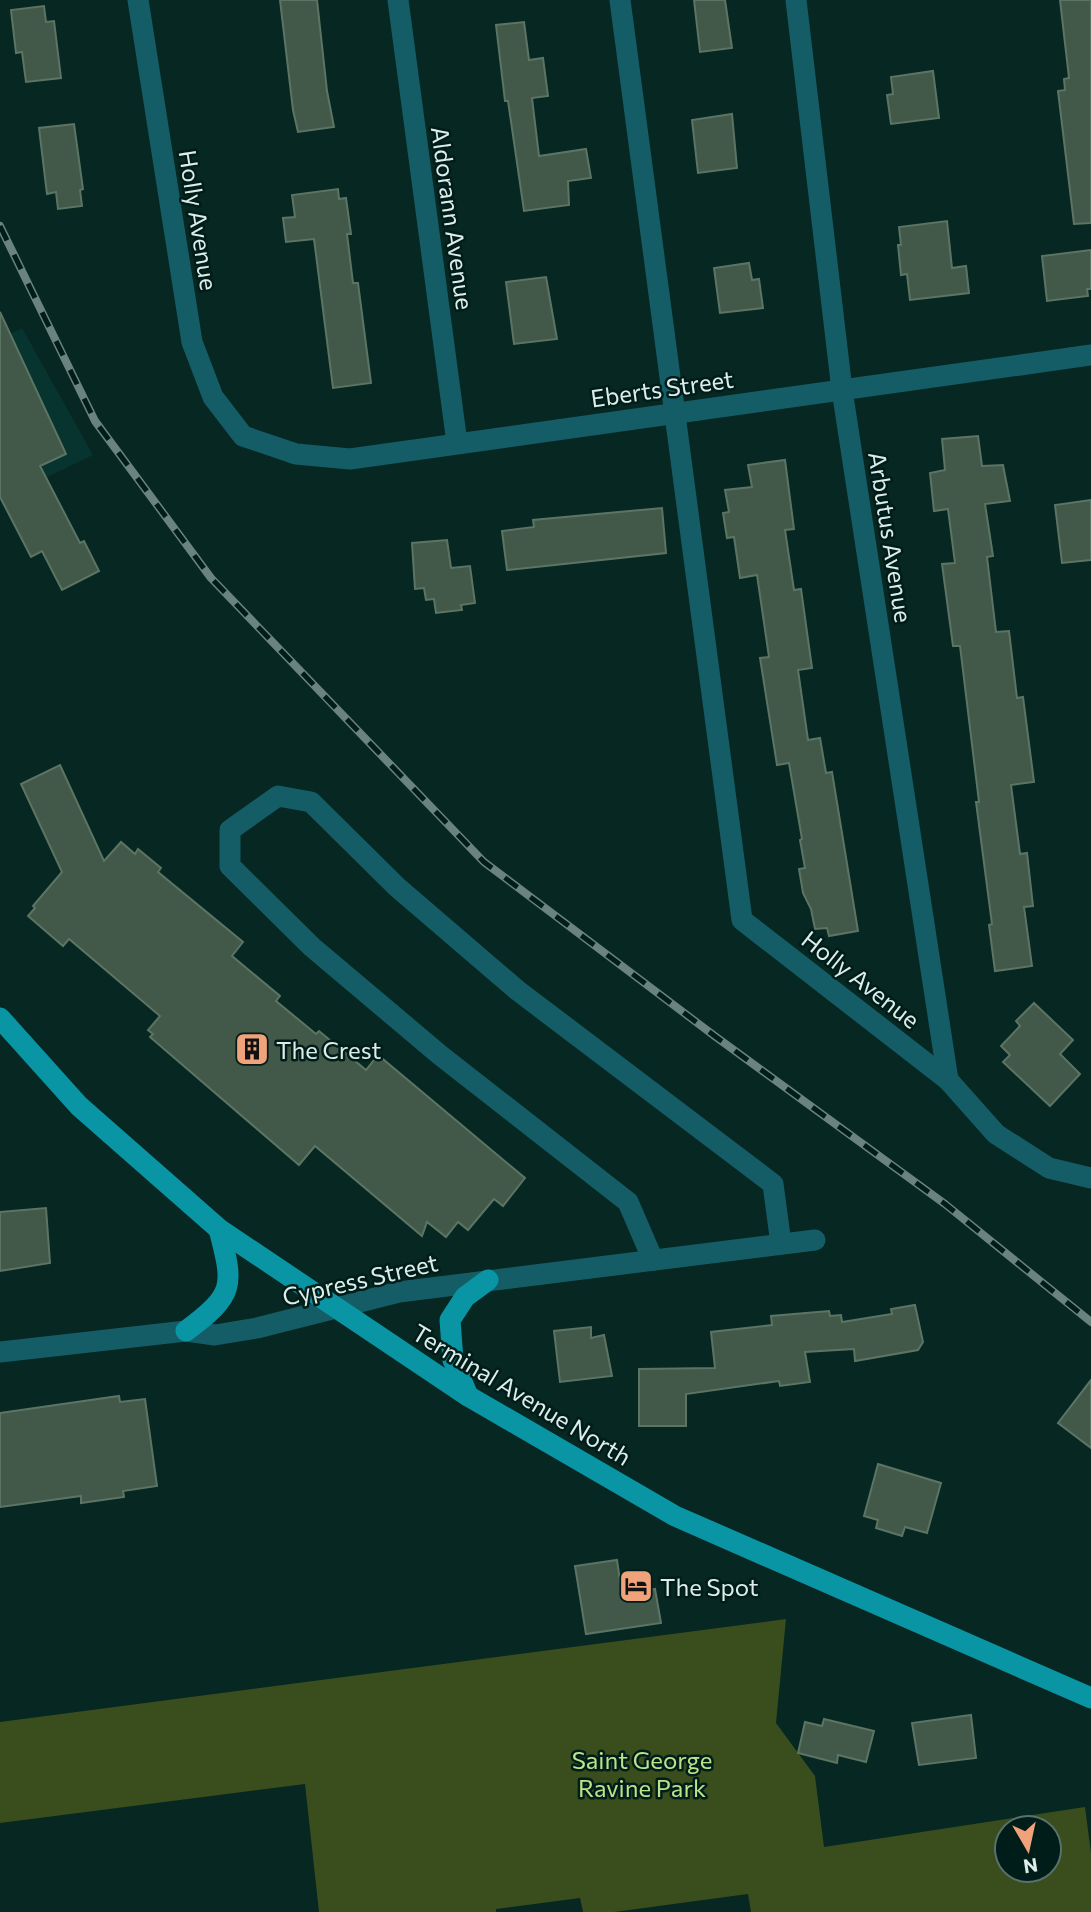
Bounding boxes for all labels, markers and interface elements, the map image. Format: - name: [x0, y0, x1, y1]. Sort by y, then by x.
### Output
- street label: Aldorann Avenue: [426, 124, 480, 312]
- street label: Holly Avenue: [174, 148, 224, 292]
- street label: Eberts Street: [589, 364, 735, 412]
- street label: Arbutus Avenue: [863, 450, 919, 624]
- street label: Holly Avenue: [796, 924, 926, 1034]
- building icon: The Crest: [233, 1030, 271, 1068]
- place label: The Crest: [276, 1035, 382, 1064]
- street label: Cypress Street: [279, 1247, 441, 1311]
- street label: Terminal Avenue North: [407, 1317, 637, 1471]
- hotel icon: The Spot: [617, 1567, 655, 1605]
- place label: The Spot: [660, 1572, 759, 1601]
- park label: Saint George Ravine Park: [572, 1745, 712, 1802]
- north arrow: [993, 1814, 1063, 1884]
- text: N: [1022, 1854, 1040, 1879]

